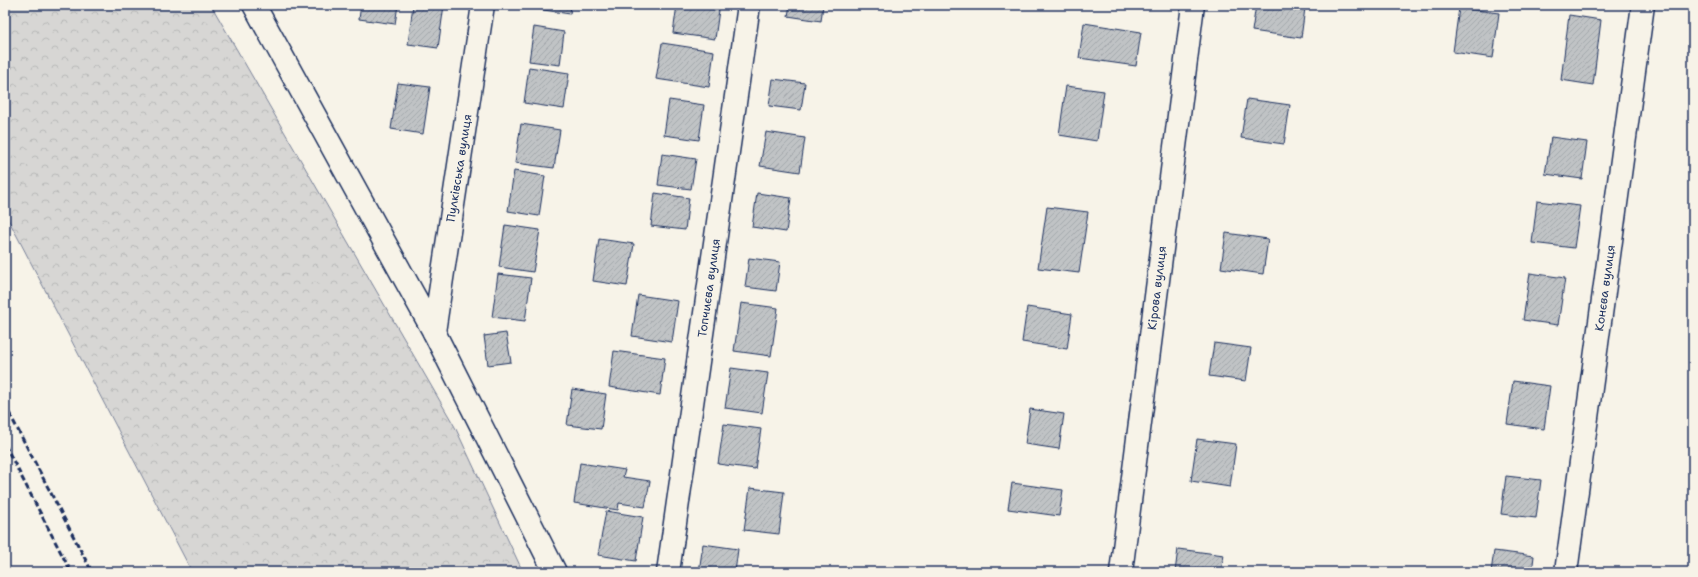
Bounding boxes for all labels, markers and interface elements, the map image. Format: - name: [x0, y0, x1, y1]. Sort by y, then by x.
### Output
- street label: Пулківська вулиця: [443, 113, 475, 223]
- street label: Топчиєва вулиця: [694, 237, 724, 339]
- street label: Конєва вулиця: [1591, 244, 1619, 332]
- street label: Кірова вулиця: [1144, 245, 1170, 331]

